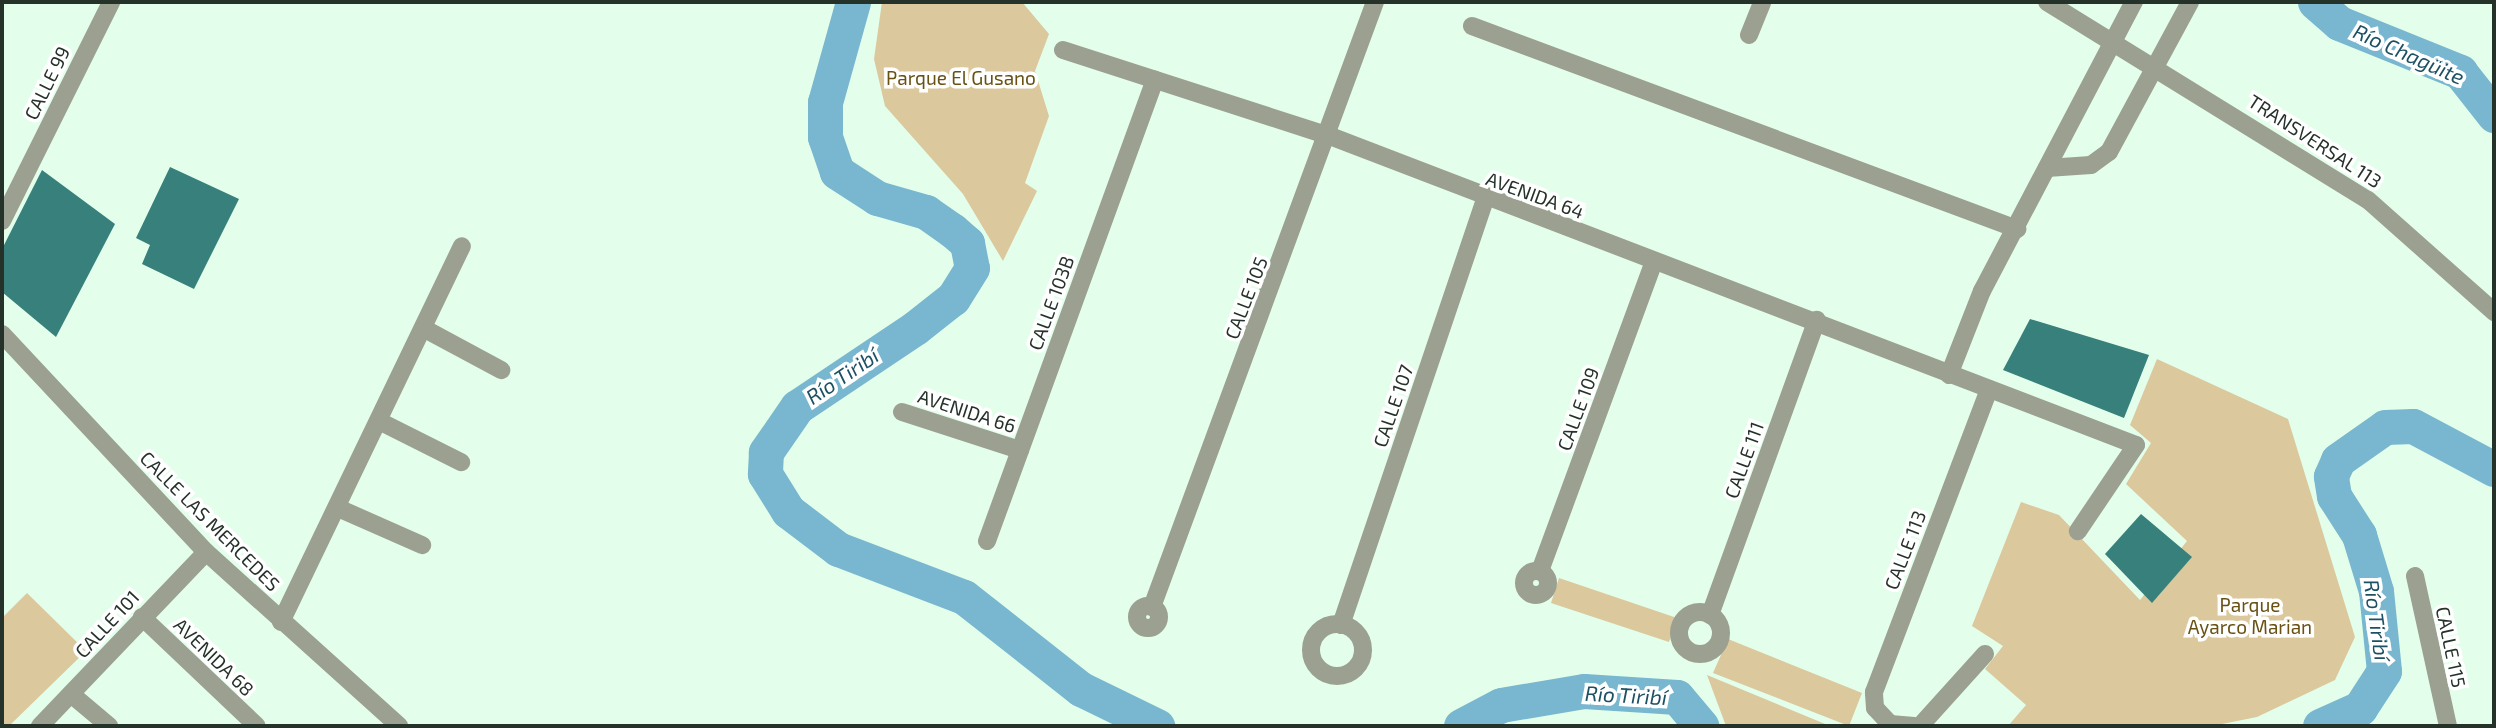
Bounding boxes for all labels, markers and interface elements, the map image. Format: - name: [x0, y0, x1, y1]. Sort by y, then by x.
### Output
- water label: Río Chagüite: [2349, 18, 2469, 90]
- street label: CALLE 99: [19, 43, 75, 123]
- park label: Parque El Gusano: [886, 67, 1036, 89]
- street label: TRANSVERSAL 113: [2244, 89, 2386, 193]
- street label: AVENIDA 64: [1483, 167, 1587, 223]
- street label: CALLE 103B: [1023, 253, 1079, 353]
- street label: CALLE 105: [1220, 254, 1272, 342]
- water label: Río Tiribí: [801, 342, 883, 410]
- street label: CALLE 107: [1368, 362, 1418, 450]
- street label: CALLE 109: [1552, 364, 1604, 454]
- street label: AVENIDA 66: [915, 384, 1019, 438]
- street label: CALLE 111: [1720, 419, 1768, 501]
- street label: CALLE LAS MERCEDES: [135, 446, 285, 596]
- street label: CALLE 113: [1880, 507, 1930, 593]
- water label: Río Tiribí: [2359, 577, 2395, 663]
- street label: CALLE 101: [70, 586, 144, 662]
- park label: Parque Ayarco Marian: [2188, 594, 2312, 638]
- street label: CALLE 115: [2431, 604, 2471, 690]
- street label: AVENIDA 68: [169, 613, 259, 701]
- water label: Río Tiribí: [1584, 680, 1668, 710]

